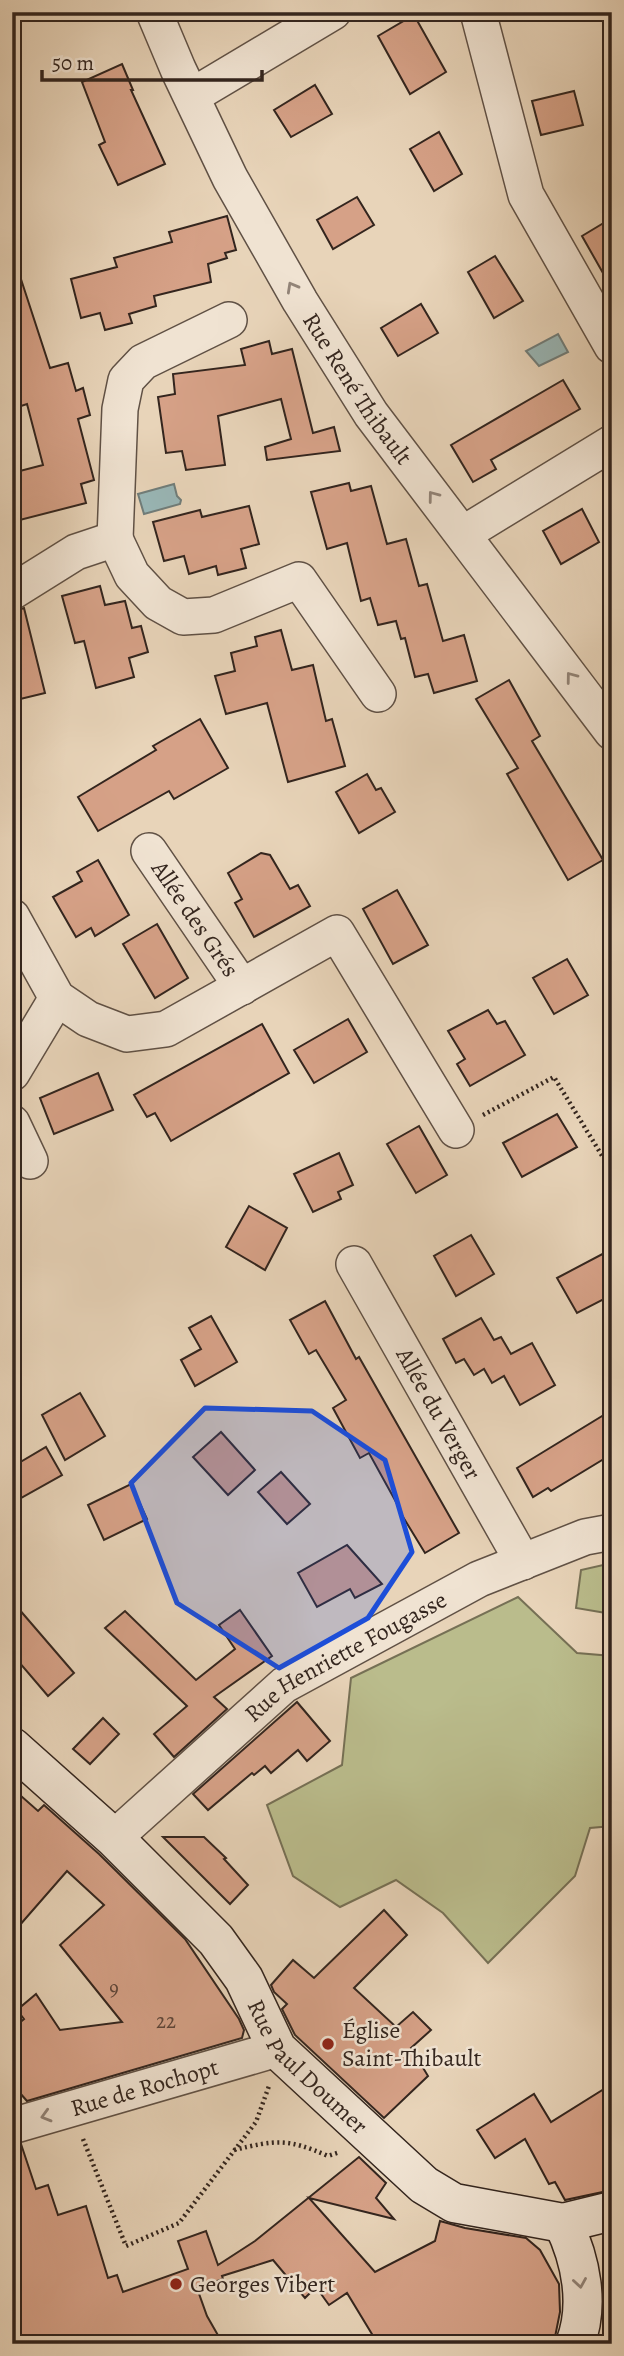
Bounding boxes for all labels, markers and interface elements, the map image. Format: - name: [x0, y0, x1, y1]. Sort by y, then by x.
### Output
- scale bar: [42, 38, 262, 82]
- text: 50 m: [52, 49, 94, 77]
- one-way arrow: [287, 282, 300, 295]
- street label: Rue René Thibault: [295, 307, 420, 471]
- one-way arrow: [429, 491, 442, 503]
- one-way arrow: [566, 672, 579, 685]
- street label: Allée des Grés: [144, 853, 246, 983]
- street label: Allée du Verger: [388, 1341, 489, 1485]
- street label: Rue Henriette Fougasse: [237, 1584, 452, 1729]
- house number: 9: [109, 1974, 119, 2002]
- street label: Rue Paul Doumer: [240, 1994, 375, 2141]
- house number: 22: [156, 2007, 176, 2035]
- place label: Église Saint-Thibault: [342, 2014, 481, 2074]
- marker: Église Saint-Thibault: [320, 2036, 336, 2052]
- street label: Rue de Rochopt: [67, 2051, 222, 2124]
- one-way arrow: [41, 2108, 53, 2123]
- place label: Georges Vibert: [190, 2268, 335, 2300]
- marker: Georges Vibert: [168, 2276, 184, 2292]
- one-way arrow: [572, 2277, 587, 2289]

